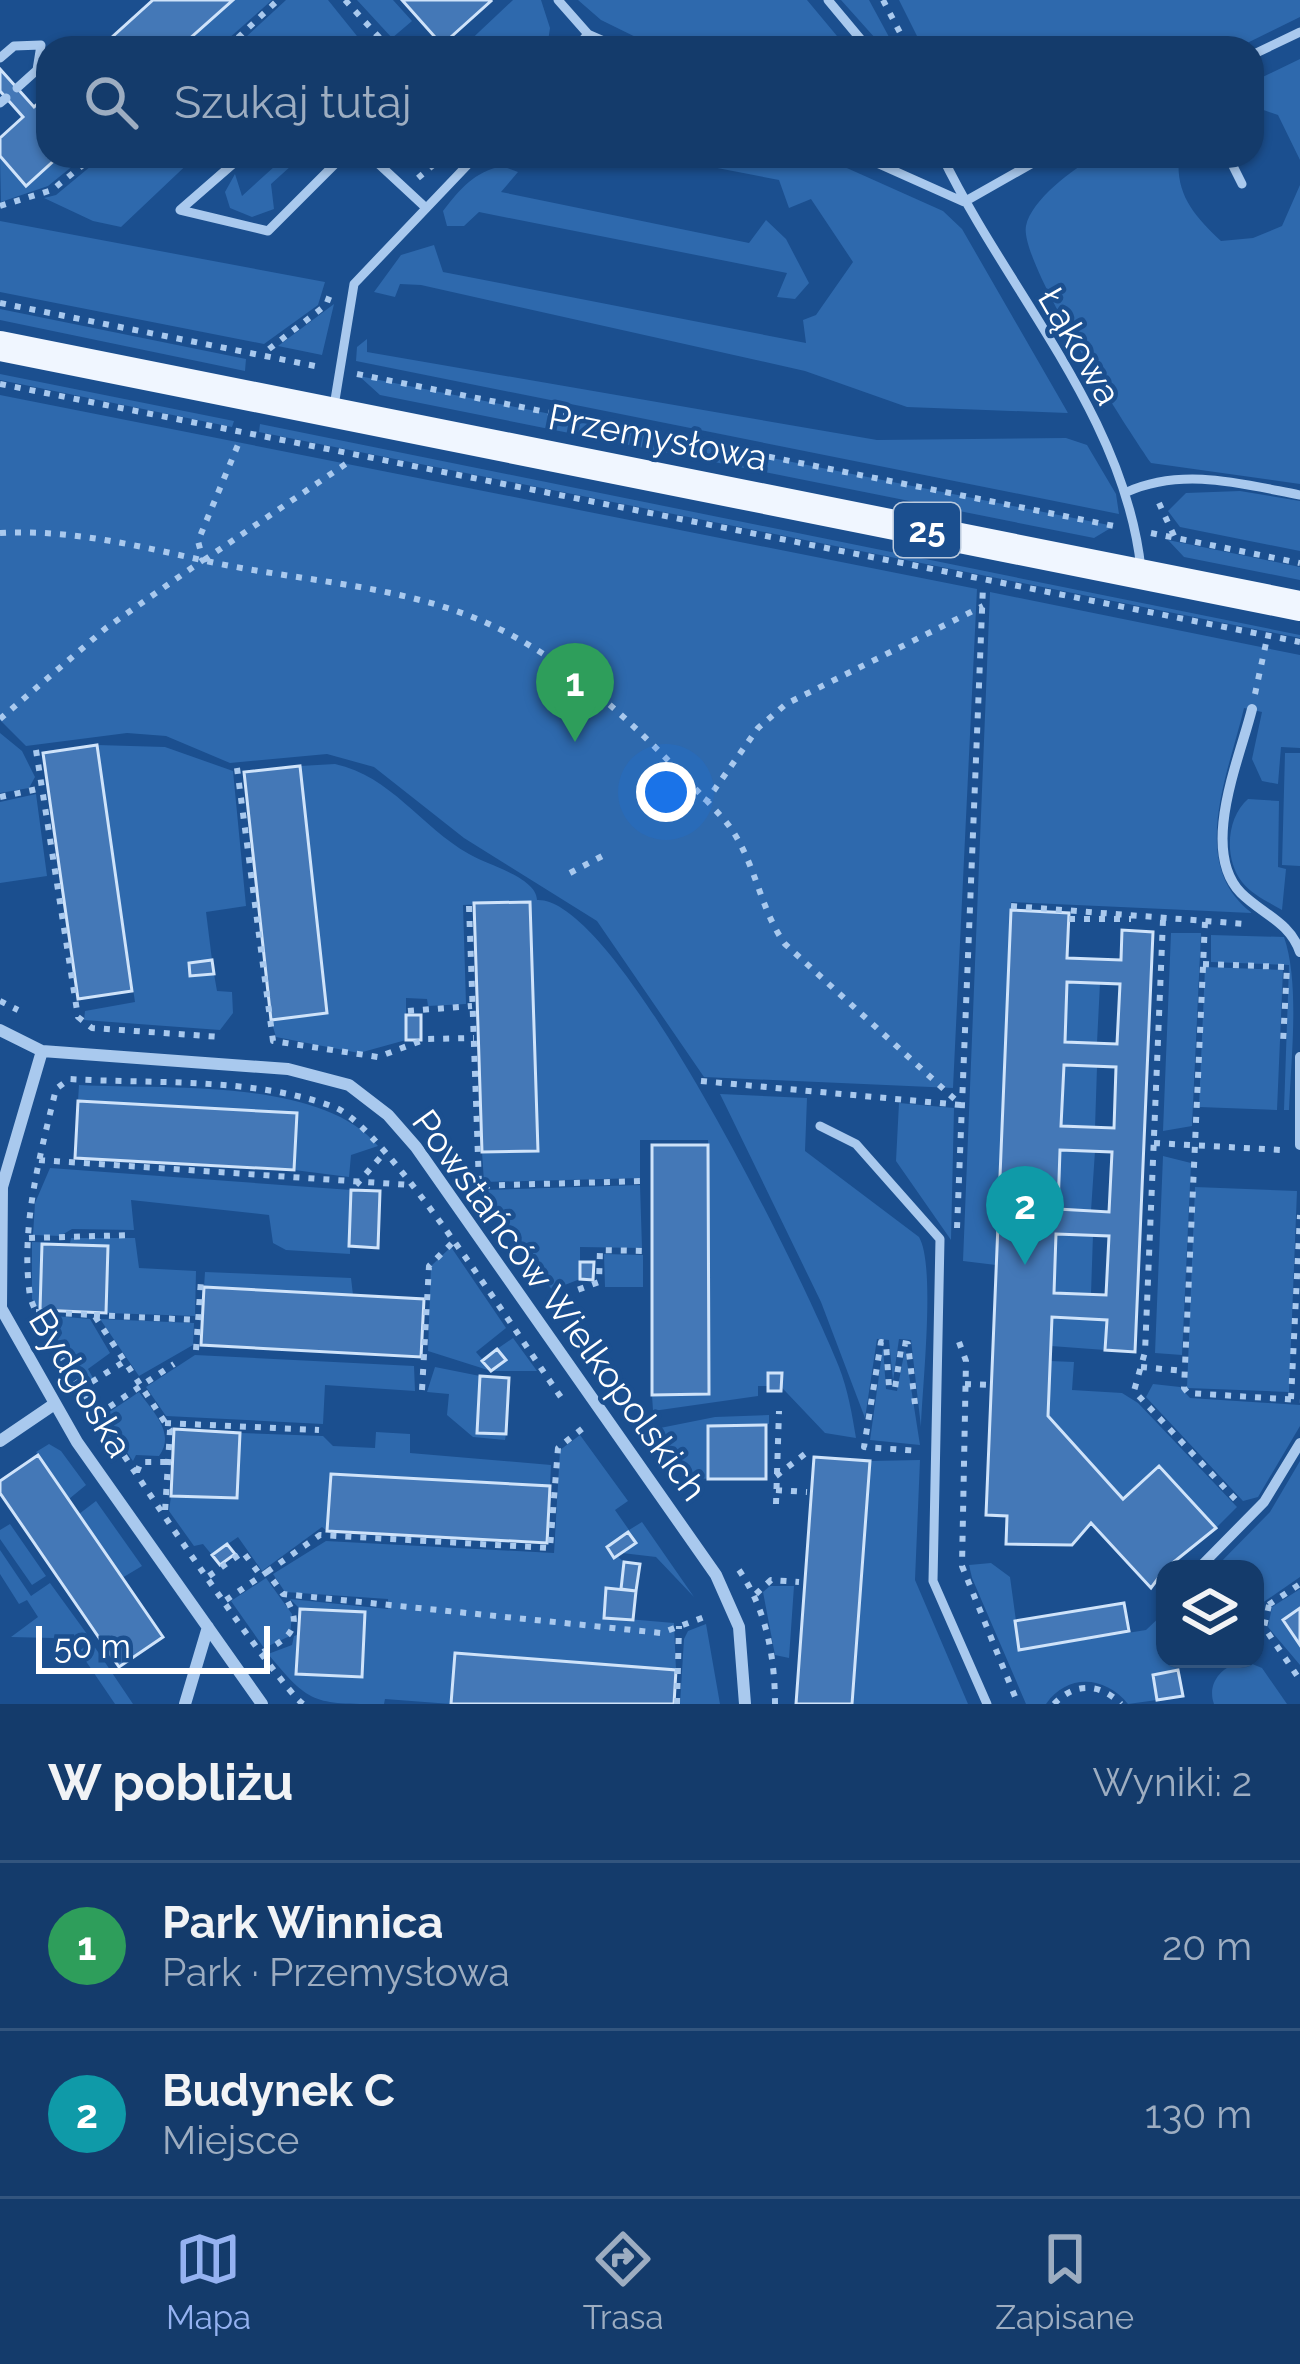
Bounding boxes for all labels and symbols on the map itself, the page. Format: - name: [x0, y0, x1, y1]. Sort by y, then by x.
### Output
- street label: Łąkowa: [1030, 280, 1130, 412]
- street label: Przemysłowa: [545, 395, 771, 479]
- road number: 25: [894, 503, 960, 557]
- pin: 1: [536, 643, 614, 742]
- your location: [636, 762, 696, 822]
- street label: Powstańców Wielkopolskich: [404, 1101, 716, 1509]
- pin: 2: [986, 1166, 1064, 1265]
- street label: Bydgoska: [21, 1302, 141, 1464]
- scale bar: [36, 1620, 270, 1673]

